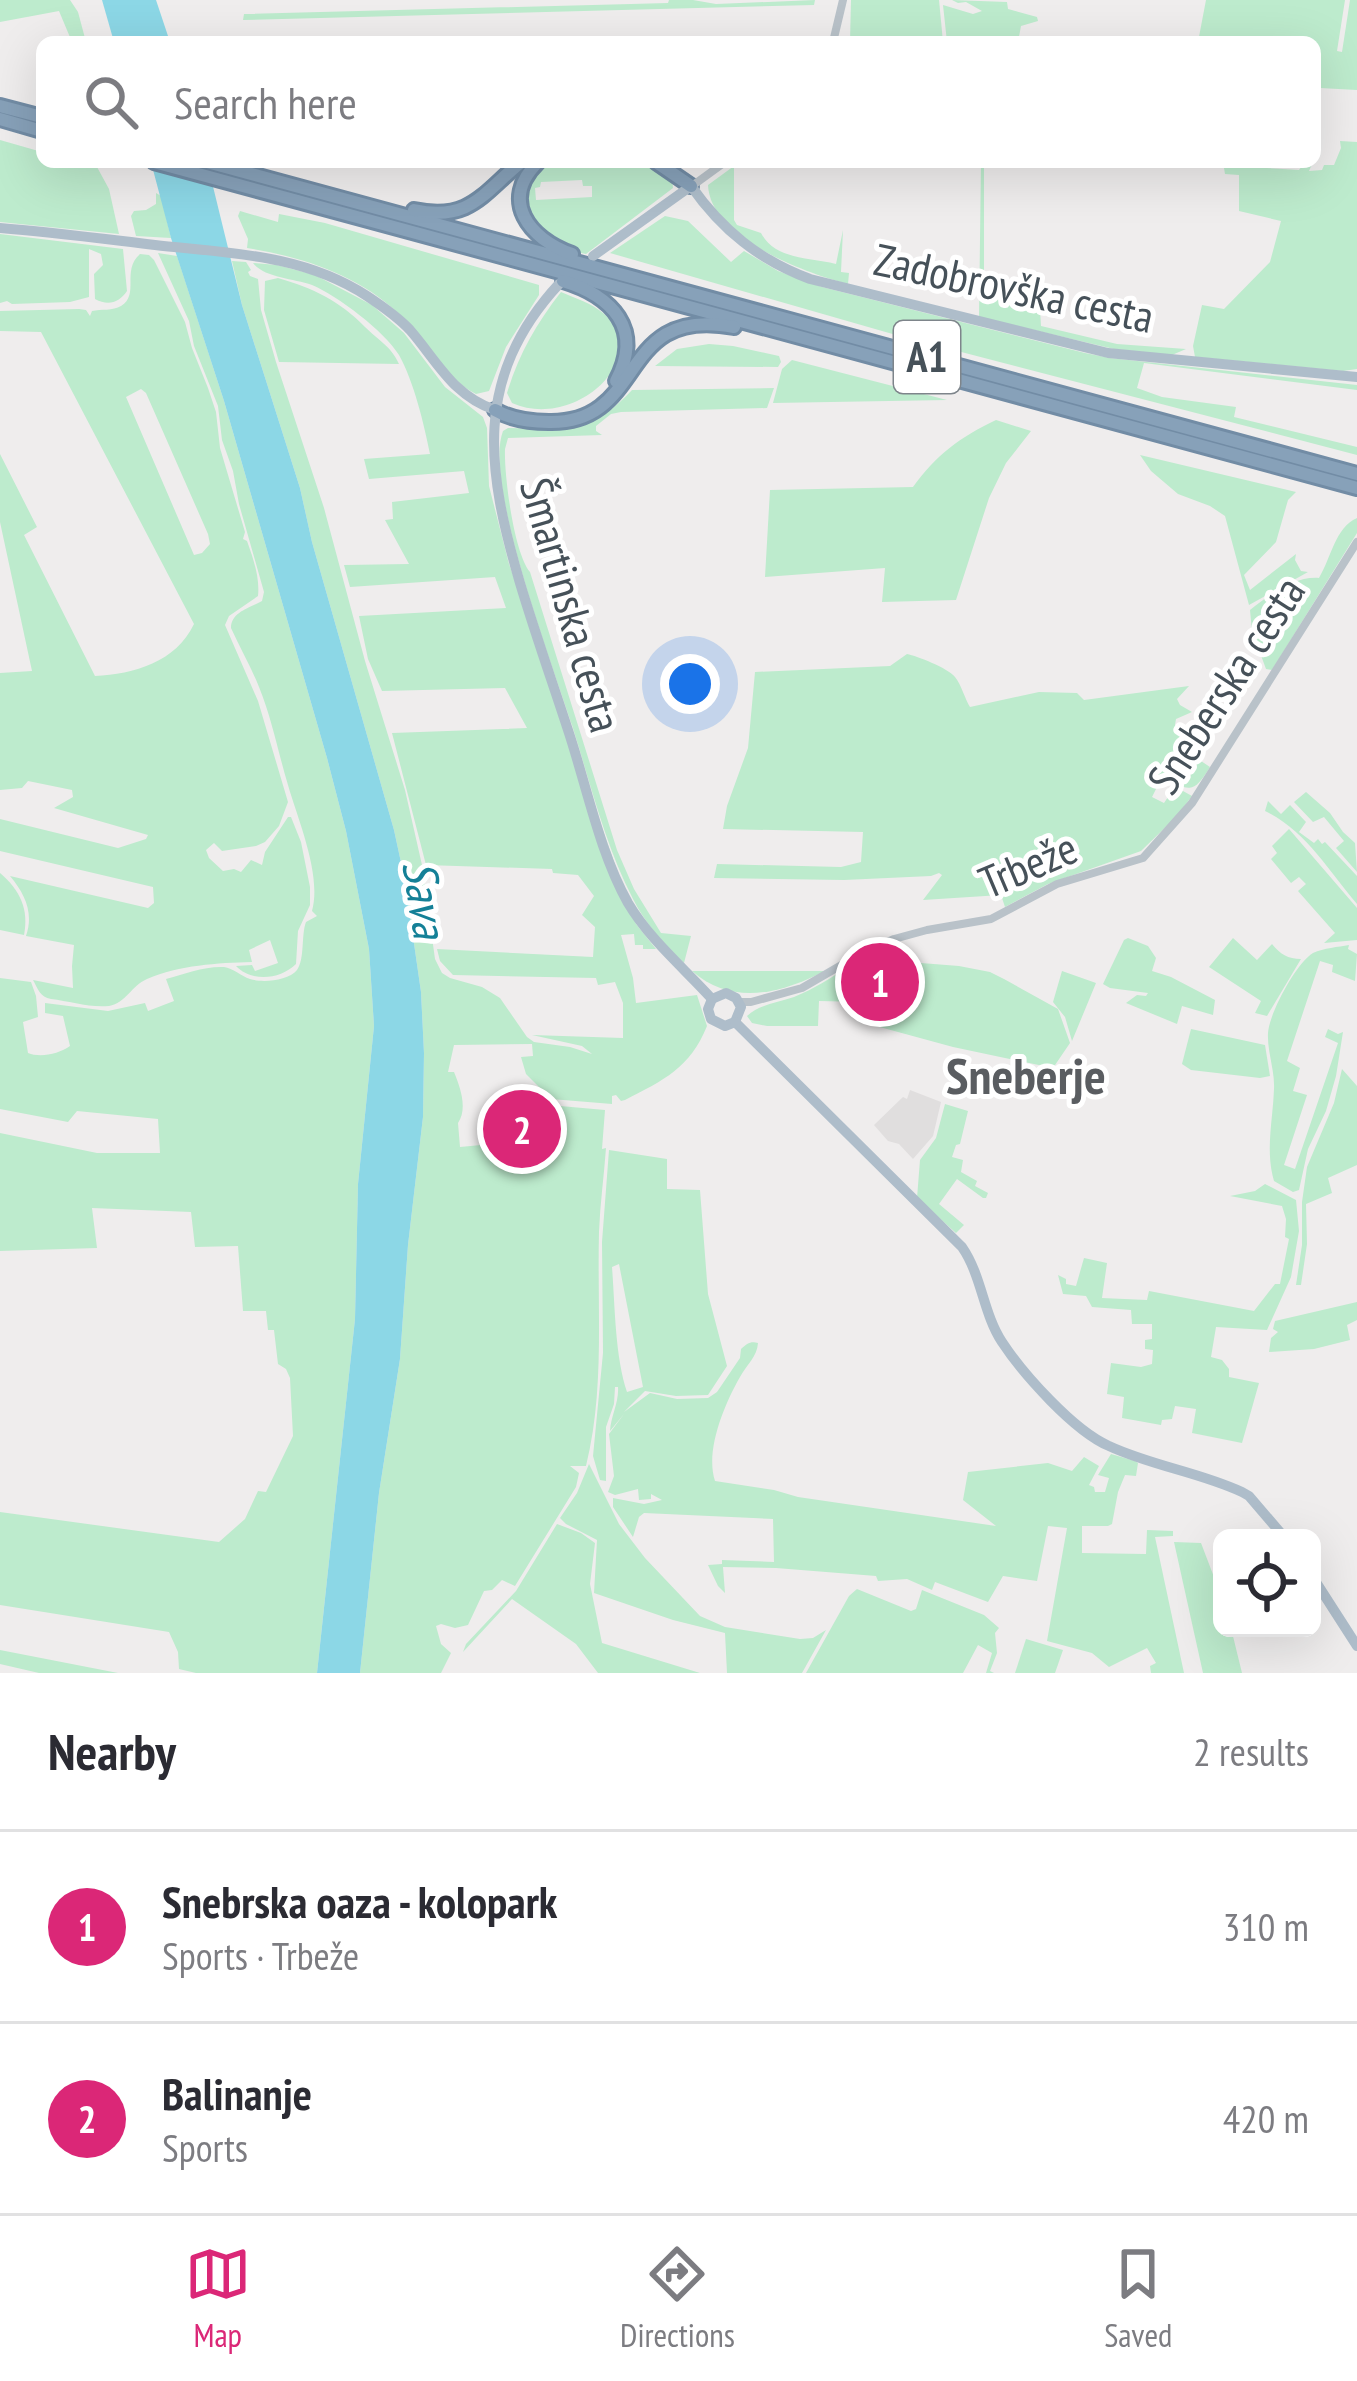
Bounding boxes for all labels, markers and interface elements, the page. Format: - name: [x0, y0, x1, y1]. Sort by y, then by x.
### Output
- search box: [36, 36, 1321, 168]
- icon: search: [78, 69, 144, 135]
- text: Search here: [174, 73, 357, 131]
- street label: Zadobrovška cesta: [869, 229, 1159, 345]
- road number: A1: [894, 321, 960, 393]
- street label: Šmartinska cesta: [508, 471, 636, 738]
- street label: Sneberska cesta: [1133, 565, 1317, 804]
- your location: [660, 654, 720, 714]
- street label: Trbeže: [970, 818, 1085, 910]
- water label: Sava: [389, 856, 463, 945]
- pin: 1: [841, 937, 919, 1027]
- district label: Sneberje: [946, 1042, 1106, 1108]
- pin: 2: [483, 1084, 561, 1174]
- map controls: [1213, 1529, 1321, 1637]
- button: locate: [1213, 1529, 1321, 1637]
- text: Nearby: [48, 1718, 176, 1784]
- text: 2 results: [1193, 1726, 1309, 1777]
- text: Snebrska oaza - kolopark: [162, 1872, 557, 1930]
- text: 1: [78, 1901, 96, 1952]
- text: 310 m: [1223, 1901, 1309, 1952]
- text: Sports · Trbeže: [162, 1930, 359, 1981]
- text: Balinanje: [162, 2064, 312, 2122]
- text: 2: [78, 2093, 96, 2144]
- text: 420 m: [1223, 2093, 1309, 2144]
- text: Sports: [162, 2122, 248, 2173]
- tab: Map: [185, 2241, 251, 2356]
- tab: Directions: [620, 2241, 735, 2356]
- tab: Saved: [1104, 2241, 1172, 2356]

